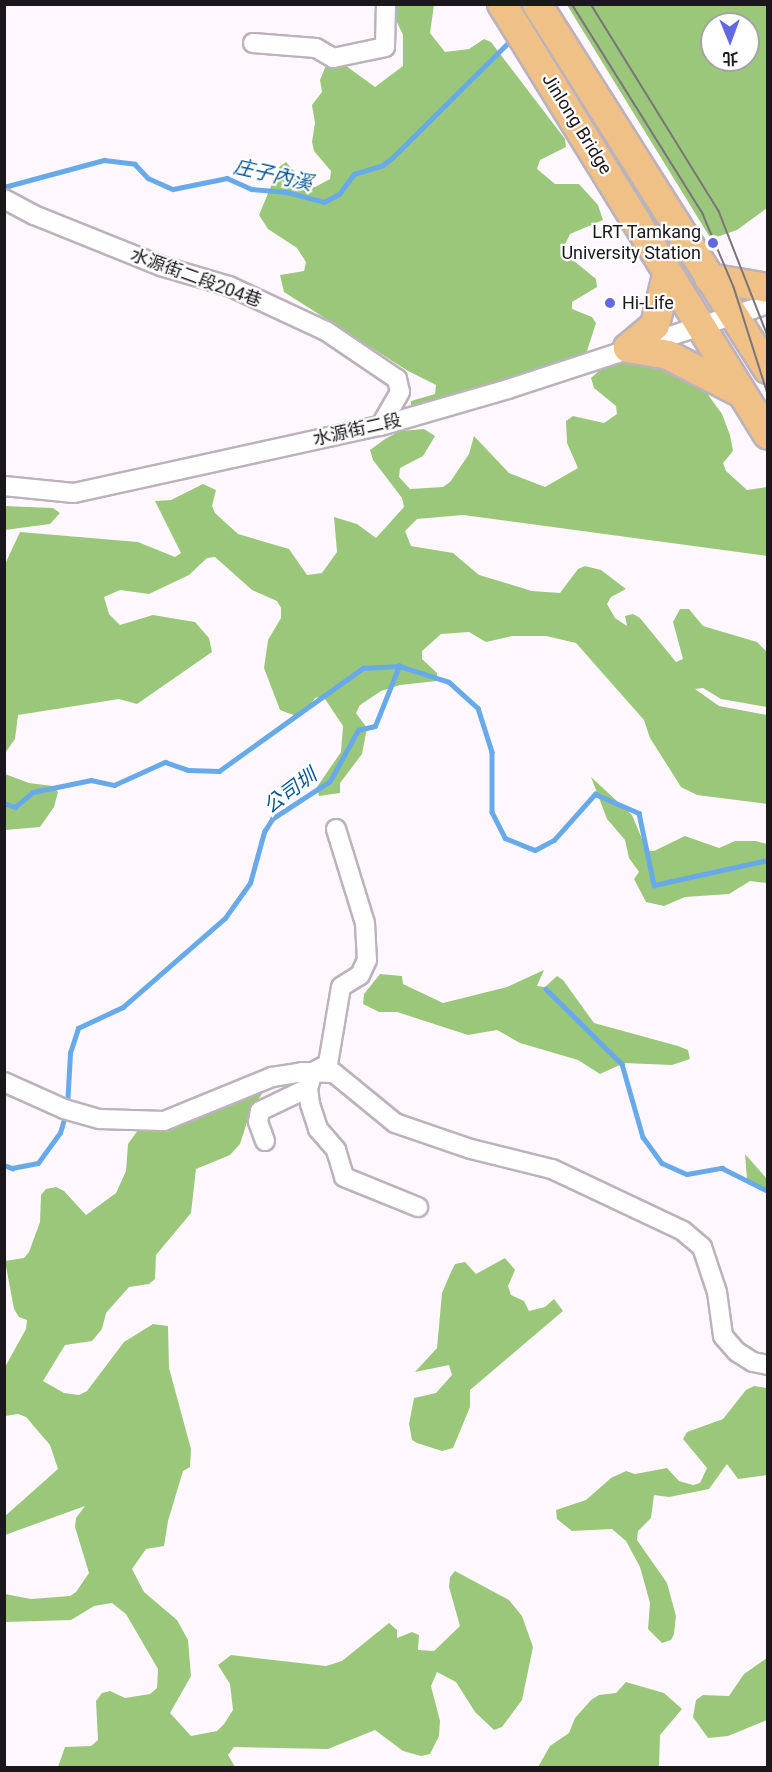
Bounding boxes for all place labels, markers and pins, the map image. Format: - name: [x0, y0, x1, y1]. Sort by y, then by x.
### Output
- place label: LRT Tamkang University Station: [561, 222, 701, 264]
- marker: LRT Tamkang University Station: [706, 236, 720, 250]
- place label: Hi-Life: [622, 292, 674, 314]
- marker: Hi-Life: [603, 296, 617, 310]

